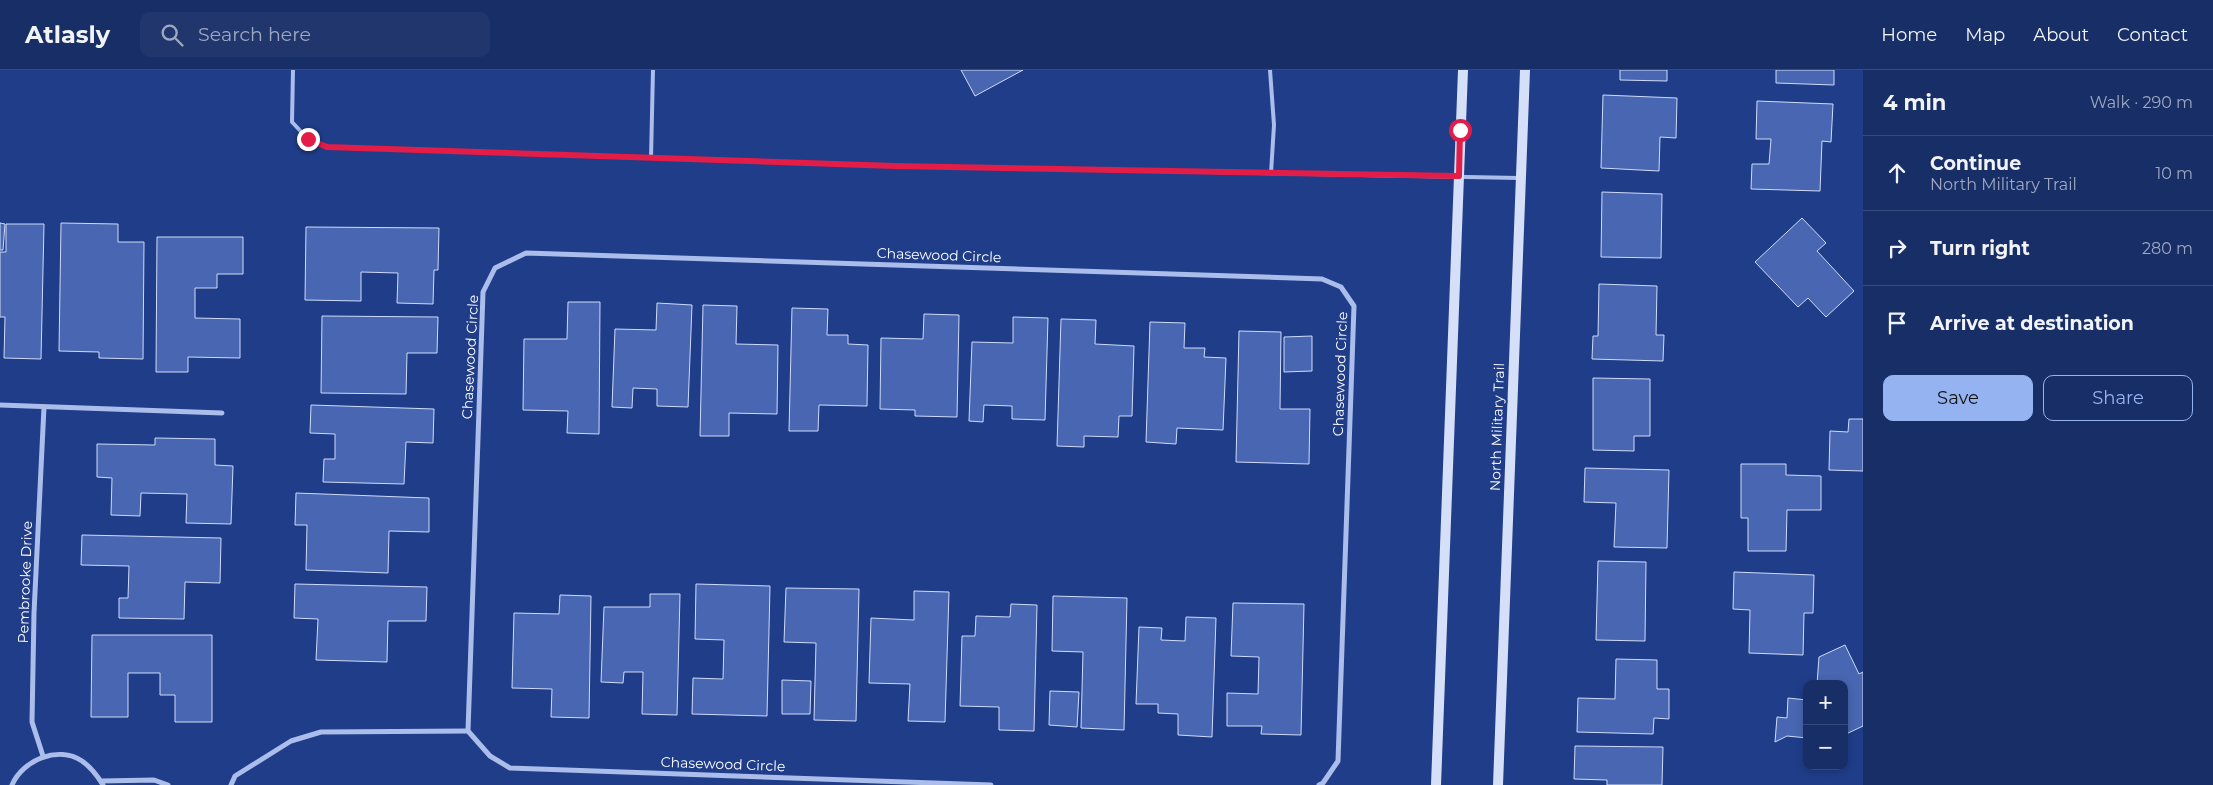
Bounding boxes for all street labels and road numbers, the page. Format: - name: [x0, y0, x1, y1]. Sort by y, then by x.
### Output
- street label: Chasewood Circle: [876, 244, 1002, 266]
- street label: Chasewood Circle: [458, 294, 482, 420]
- street label: Chasewood Circle: [1329, 311, 1351, 437]
- street label: North Military Trail: [1486, 362, 1508, 492]
- street label: Pembrooke Drive: [14, 520, 36, 644]
- street label: Chasewood Circle: [660, 753, 786, 775]

